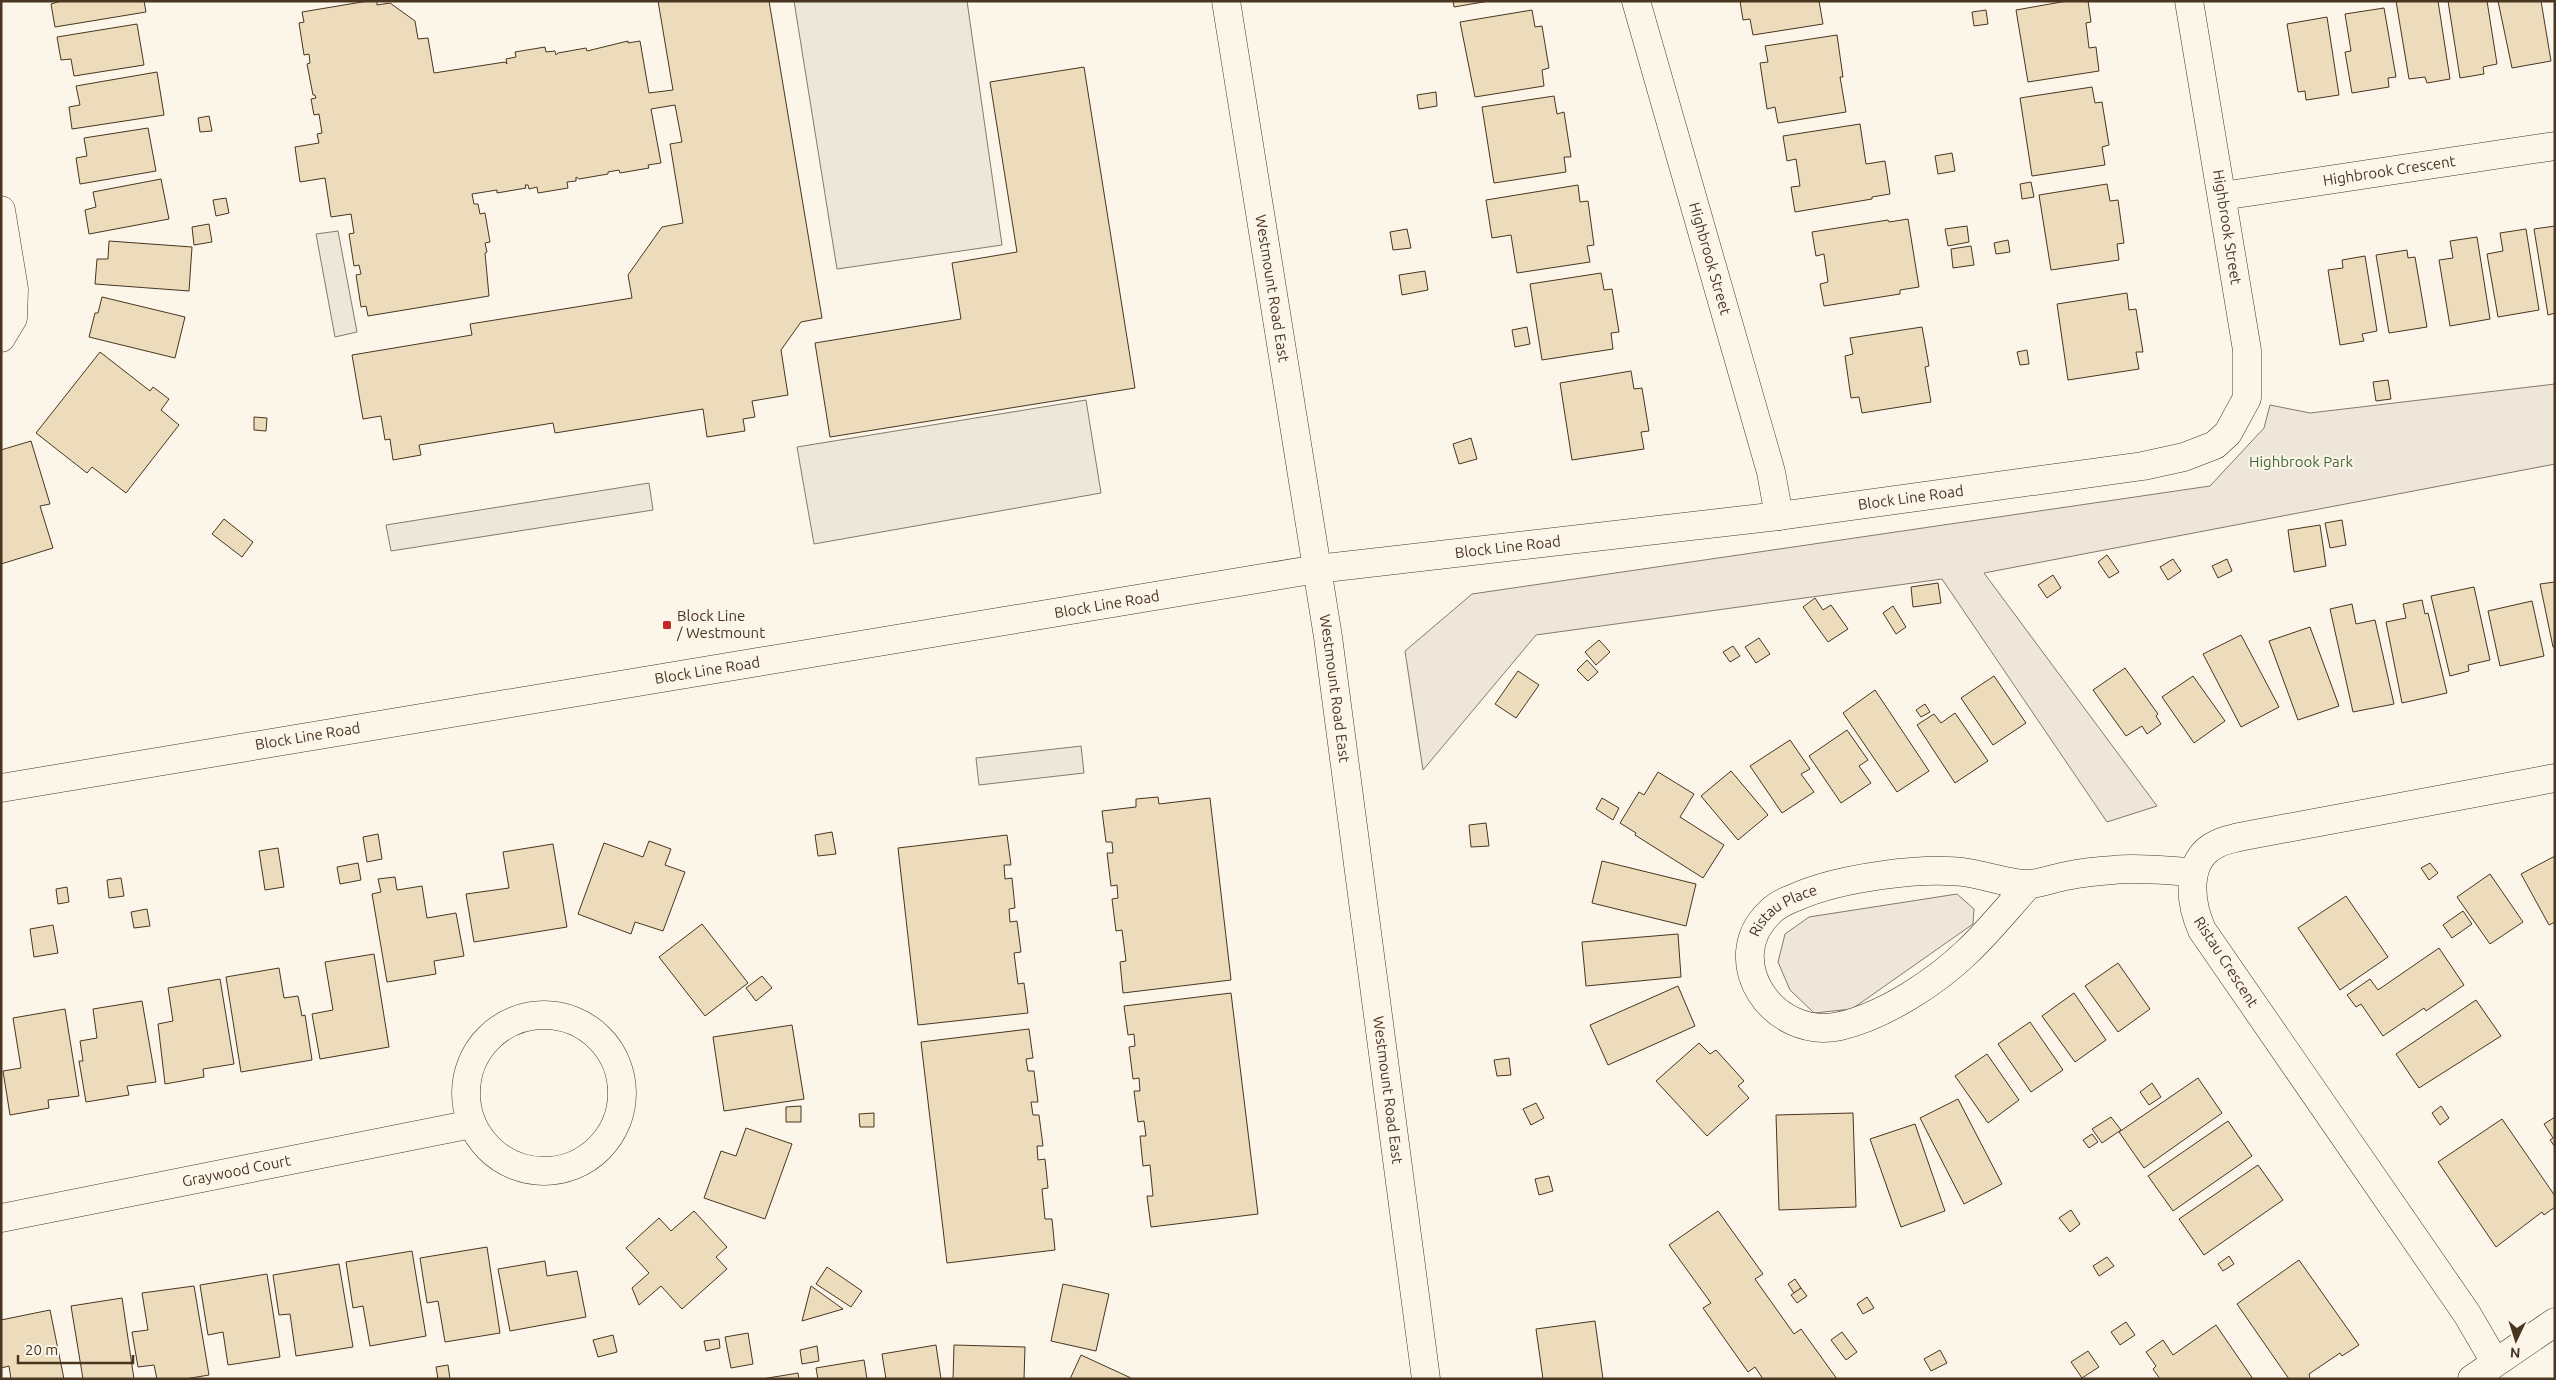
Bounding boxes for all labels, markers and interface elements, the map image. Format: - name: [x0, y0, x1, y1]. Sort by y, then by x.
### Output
- street label: Highbrook Crescent: [2322, 152, 2457, 189]
- street label: Highbrook Street: [2210, 168, 2245, 286]
- street label: Highbrook Street: [1686, 200, 1735, 317]
- street label: Westmount Road East: [1252, 213, 1293, 363]
- park label: Highbrook Park: [2249, 453, 2353, 470]
- street label: Block Line Road: [1857, 482, 1965, 513]
- street label: Block Line Road: [1454, 532, 1562, 561]
- street label: Block Line Road: [1053, 587, 1161, 621]
- place label: Block Line / Westmount: [676, 607, 765, 641]
- street label: Westmount Road East: [1317, 613, 1353, 764]
- marker: Block Line / Westmount: [661, 619, 673, 631]
- street label: Block Line Road: [653, 653, 761, 687]
- street label: Block Line Road: [254, 719, 361, 753]
- street label: Ristau Place: [1745, 881, 1819, 939]
- street label: Ristau Crescent: [2191, 913, 2262, 1010]
- street label: Westmount Road East: [1370, 1015, 1407, 1165]
- street label: Graywood Court: [180, 1151, 292, 1190]
- north arrow: [2491, 1315, 2541, 1365]
- scale bar: [18, 1332, 132, 1364]
- text: 20 m: [25, 1341, 58, 1358]
- text: N: [2509, 1345, 2521, 1361]

